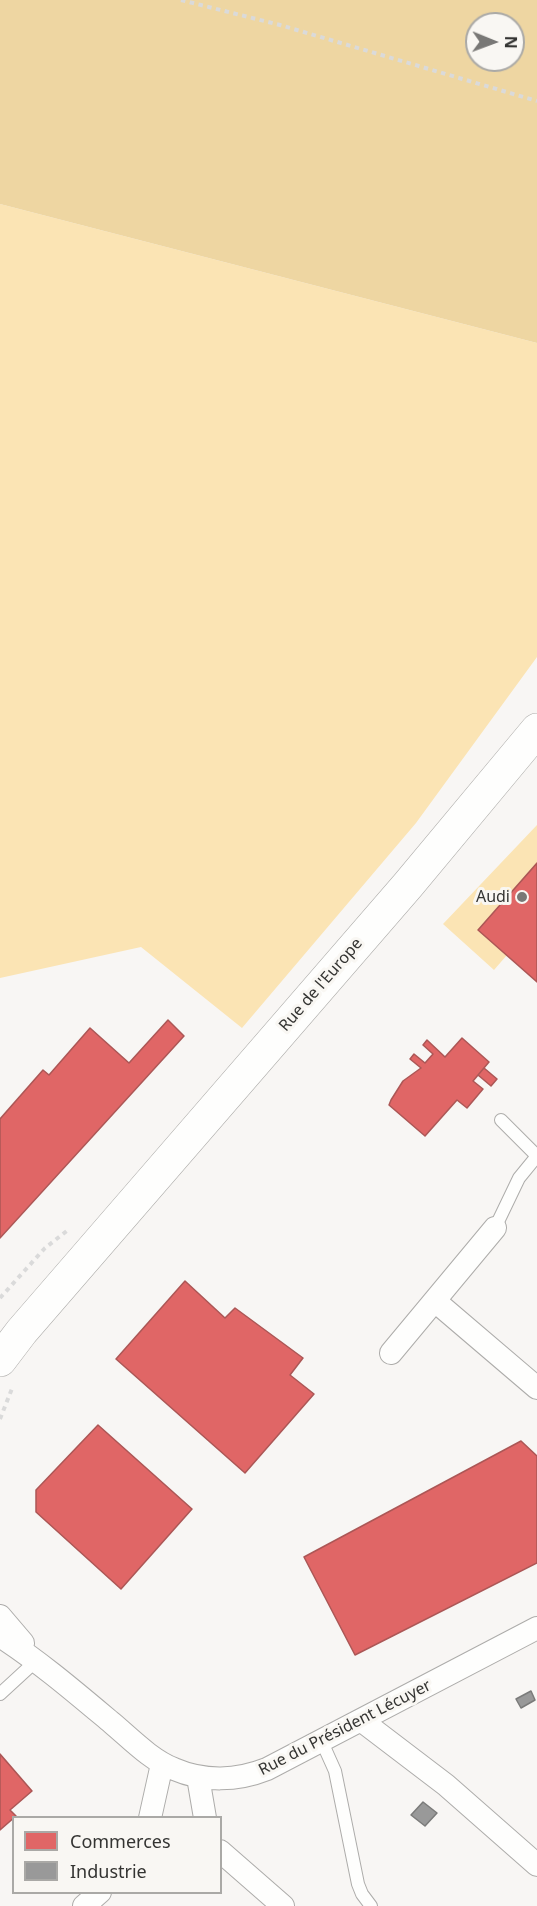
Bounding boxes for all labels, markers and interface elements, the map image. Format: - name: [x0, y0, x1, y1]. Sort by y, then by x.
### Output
- north arrow: [465, 12, 525, 72]
- text: N: [500, 36, 522, 49]
- place label: Audi: [476, 887, 510, 907]
- marker: Audi: [515, 890, 529, 904]
- street label: Rue de l'Europe: [275, 934, 367, 1036]
- street label: Rue du Président Lécuyer: [255, 1676, 435, 1780]
- legend: [12, 1816, 222, 1894]
- text: Commerces: [70, 1829, 171, 1853]
- text: Industrie: [70, 1859, 147, 1883]

